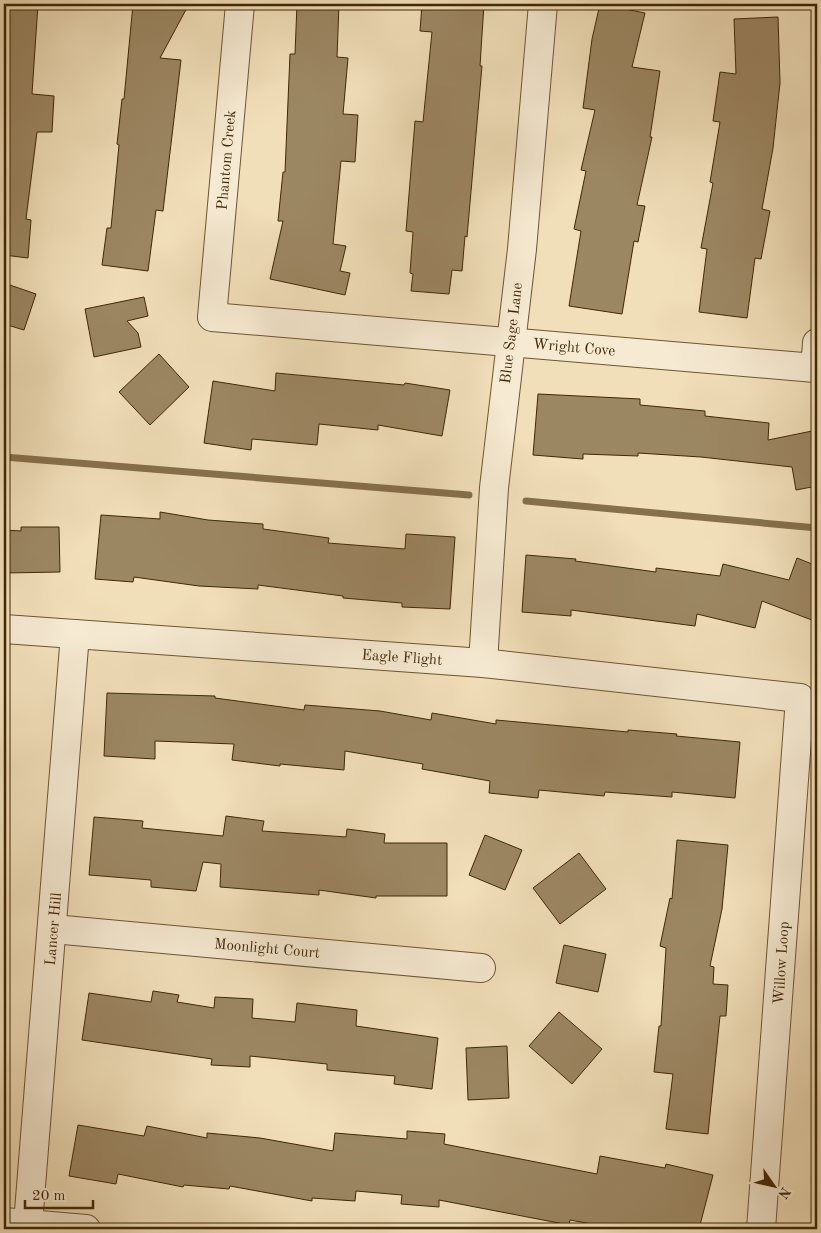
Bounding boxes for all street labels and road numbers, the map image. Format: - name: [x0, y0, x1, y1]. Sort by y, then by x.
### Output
- street label: Phantom Creek: [216, 109, 239, 211]
- street label: Blue Sage Lane: [499, 282, 526, 385]
- street label: Wright Cove: [532, 337, 616, 360]
- street label: Eagle Flight: [361, 648, 443, 669]
- street label: Lancer Hill: [44, 892, 65, 966]
- street label: Willow Loop: [772, 921, 793, 1005]
- street label: Moonlight Court: [213, 937, 320, 962]

